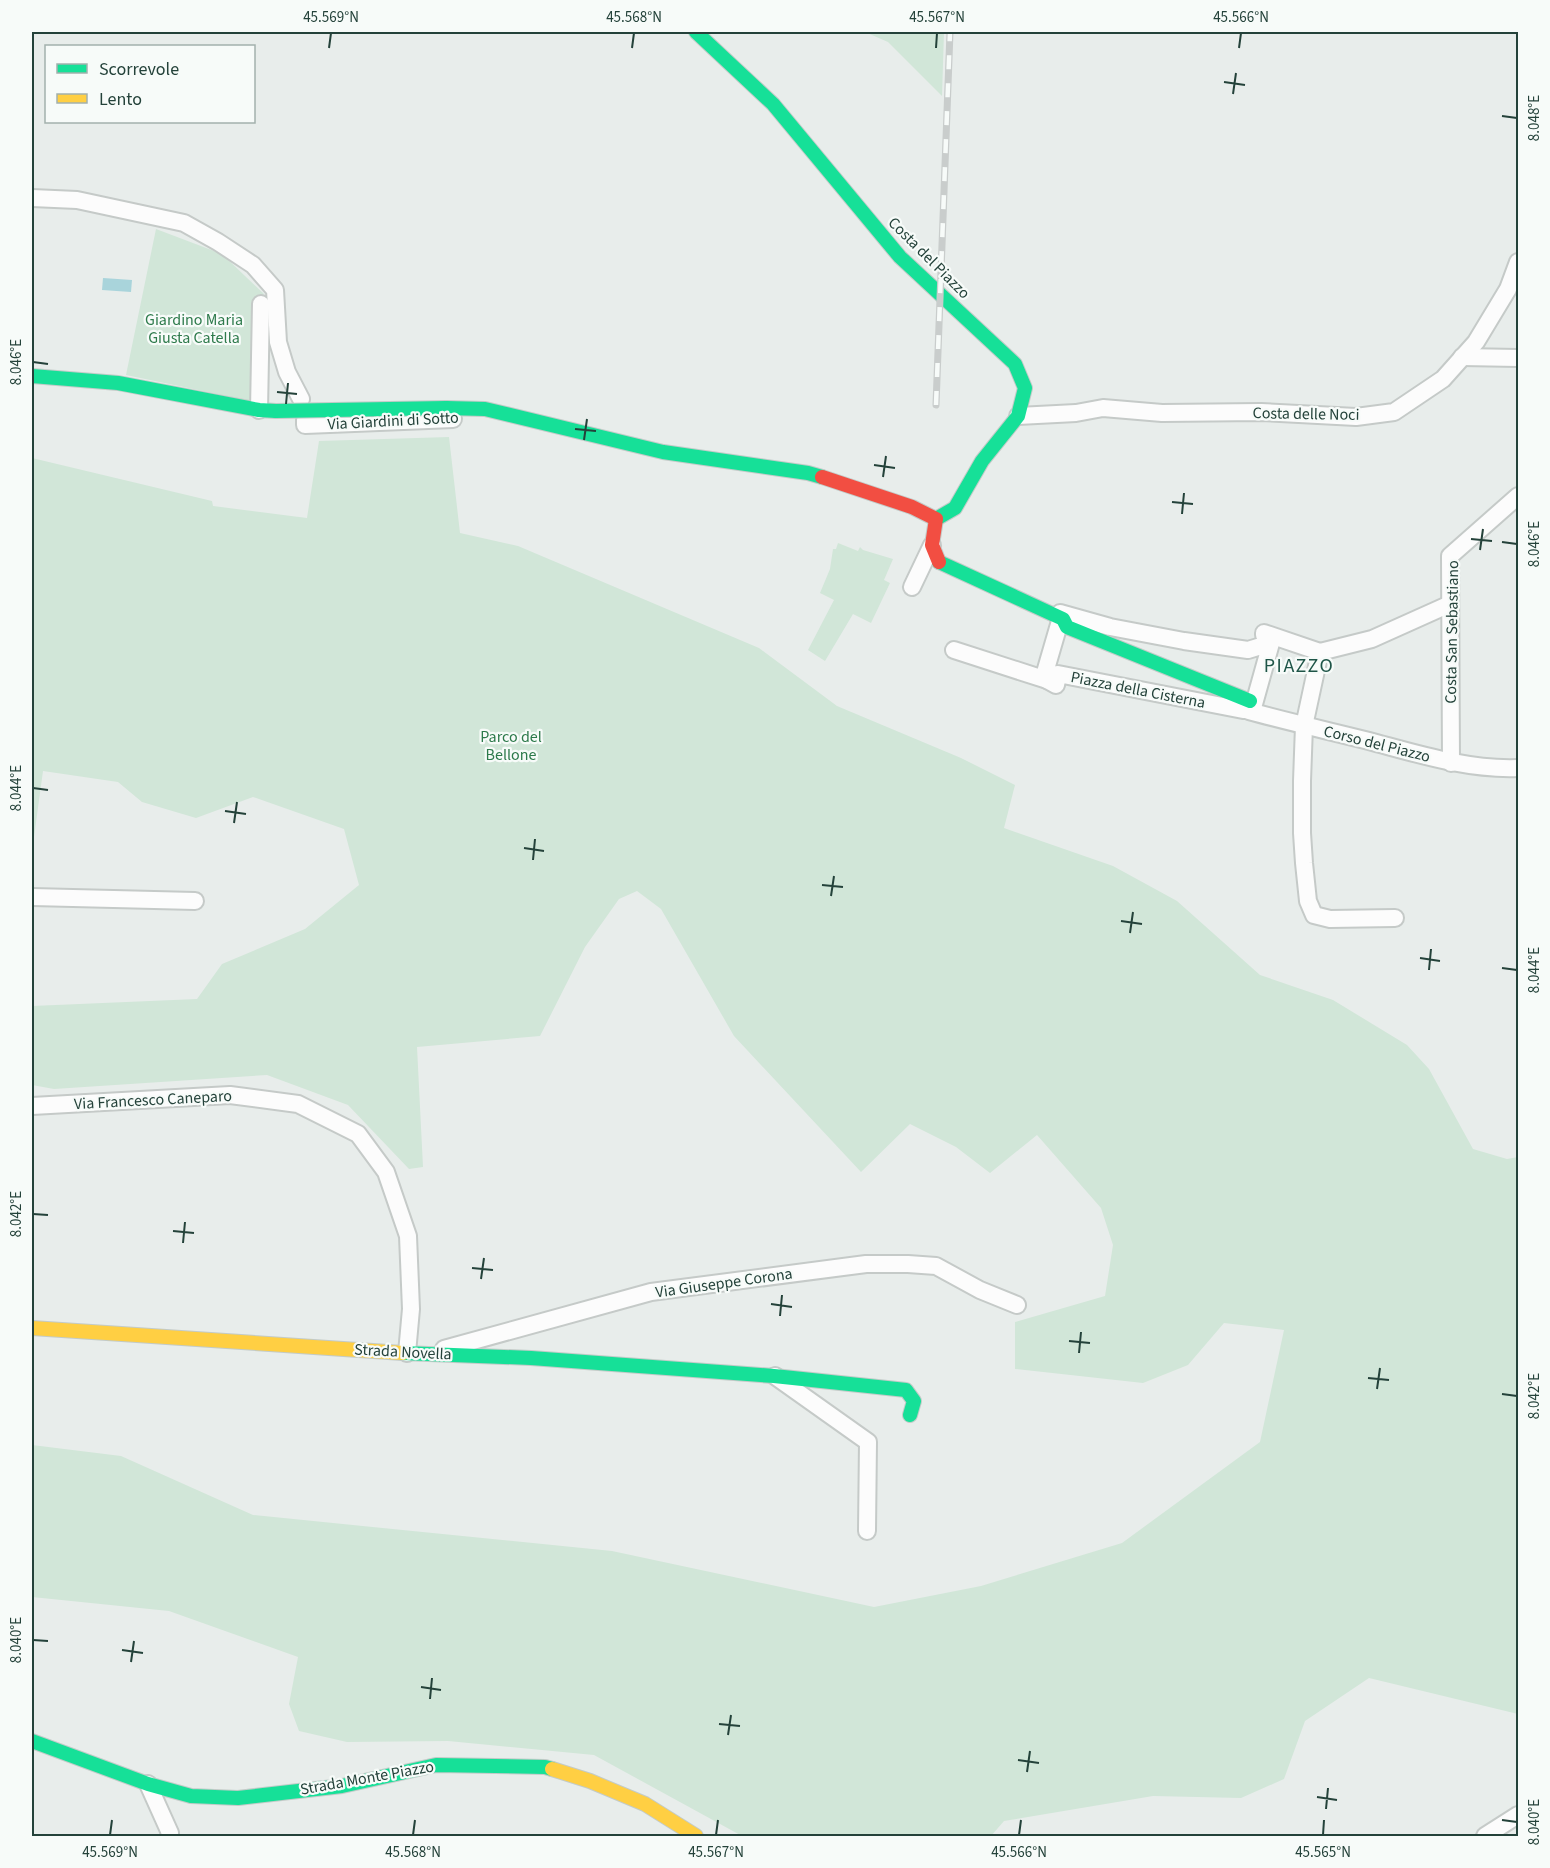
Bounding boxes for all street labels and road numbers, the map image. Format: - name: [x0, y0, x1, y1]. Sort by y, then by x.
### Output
- street label: Costa del Piazzo: [883, 212, 975, 304]
- street label: Costa delle Noci: [1252, 402, 1360, 426]
- street label: Via Giardini di Sotto: [327, 407, 459, 435]
- street label: Costa San Sebastiano: [1440, 560, 1464, 704]
- street label: Piazza della Cisterna: [1069, 666, 1207, 714]
- street label: Corso del Piazzo: [1321, 720, 1433, 768]
- street label: Via Francesco Caneparo: [73, 1085, 233, 1115]
- street label: Via Giuseppe Corona: [654, 1262, 794, 1304]
- street label: Strada Novella: [354, 1338, 452, 1366]
- street label: Strada Monte Piazzo: [298, 1755, 436, 1801]

